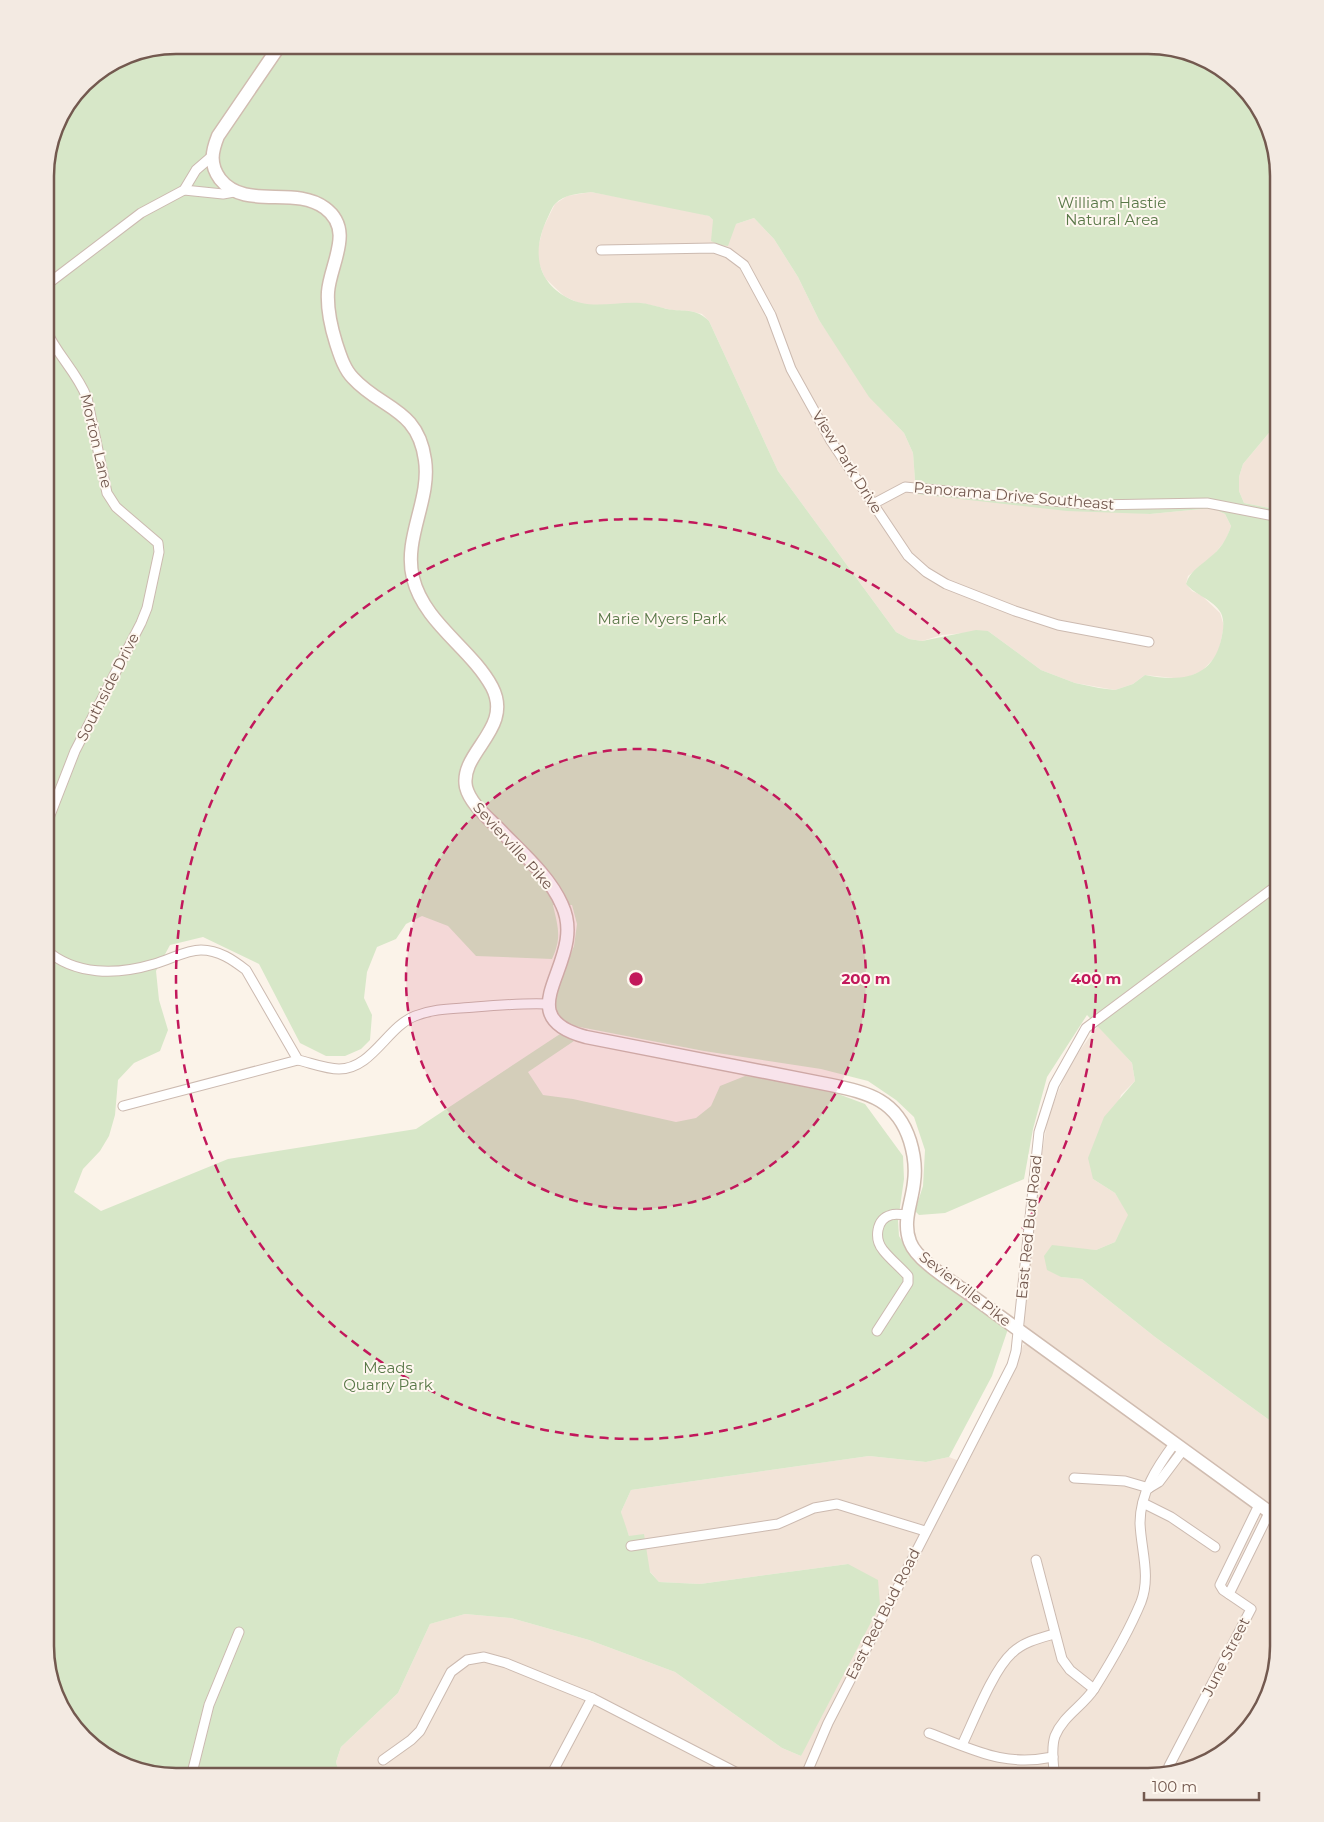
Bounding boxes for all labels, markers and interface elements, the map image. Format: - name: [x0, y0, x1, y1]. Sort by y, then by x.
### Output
- park label: William Hastie Natural Area: [1058, 193, 1166, 229]
- street label: Morton Lane: [76, 392, 117, 490]
- street label: View Park Drive: [808, 407, 887, 517]
- street label: Panorama Drive Southeast: [913, 477, 1115, 514]
- park label: Marie Myers Park: [598, 609, 726, 628]
- street label: Southside Drive: [72, 630, 143, 744]
- street label: Sevierville Pike: [469, 798, 558, 893]
- text: 200 m: [841, 969, 891, 988]
- text: 400 m: [1071, 969, 1121, 988]
- centre of rings: [627, 970, 645, 988]
- street label: East Red Bud Road: [1011, 1154, 1046, 1300]
- street label: Sevierville Pike: [916, 1247, 1015, 1330]
- park label: Meads Quarry Park: [343, 1358, 433, 1394]
- street label: East Red Bud Road: [841, 1545, 924, 1683]
- street label: June Street: [1197, 1614, 1254, 1700]
- scale bar: [1144, 1770, 1259, 1802]
- text: 100 m: [1152, 1777, 1197, 1796]

